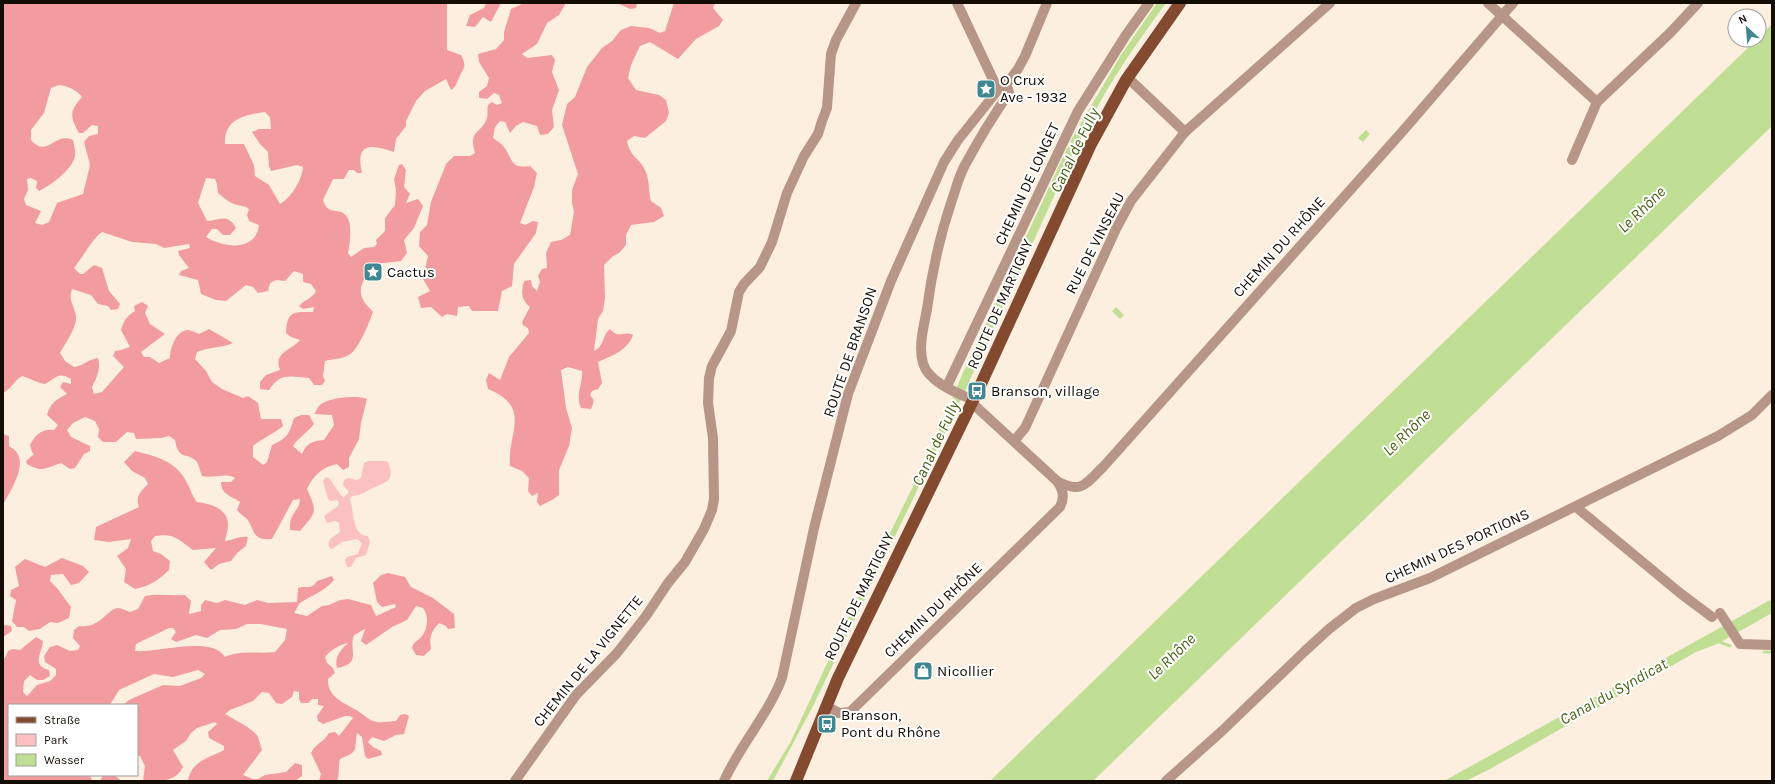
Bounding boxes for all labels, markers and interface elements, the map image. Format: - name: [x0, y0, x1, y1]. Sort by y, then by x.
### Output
- north arrow: [1727, 8, 1767, 48]
- text: N: [1736, 12, 1749, 27]
- place label: O Crux Ave - 1932: [1000, 71, 1067, 106]
- place icon: O Crux Ave - 1932: [975, 78, 997, 100]
- water label: Canal de Fully: [1046, 104, 1103, 195]
- street label: CHEMIN DE LONGET: [991, 120, 1063, 248]
- water label: Le Rhône: [1614, 182, 1670, 237]
- street label: RUE DE VINSEAU: [1062, 189, 1128, 297]
- street label: CHEMIN DU RHÔNE: [1229, 193, 1329, 301]
- street label: ROUTE DE MARTIGNY: [963, 235, 1037, 372]
- place icon: Cactus: [362, 261, 384, 283]
- place label: Cactus: [387, 263, 435, 281]
- street label: ROUTE DE BRANSON: [819, 285, 881, 419]
- bus stop icon: Branson, village: [966, 380, 988, 402]
- place label: Branson, village: [991, 382, 1100, 400]
- water label: Canal de Fully: [908, 397, 964, 489]
- water label: Le Rhône: [1379, 405, 1435, 460]
- street label: CHEMIN DES PORTIONS: [1382, 505, 1532, 587]
- street label: ROUTE DE MARTIGNY: [820, 528, 898, 663]
- street label: CHEMIN DU RHÔNE: [880, 559, 986, 661]
- street label: CHEMIN DE LA VIGNETTE: [529, 592, 647, 730]
- water label: Le Rhône: [1144, 629, 1200, 684]
- water label: Canal du Syndicat: [1556, 654, 1671, 729]
- shop icon: Nicollier: [912, 660, 934, 682]
- place label: Nicollier: [937, 662, 994, 680]
- legend: [8, 704, 138, 776]
- place label: Branson, Pont du Rhône: [841, 706, 940, 741]
- text: Straße: [44, 713, 80, 727]
- bus stop icon: Branson, Pont du Rhône: [816, 713, 838, 735]
- text: Park: [44, 733, 69, 747]
- text: Wasser: [44, 753, 85, 767]

